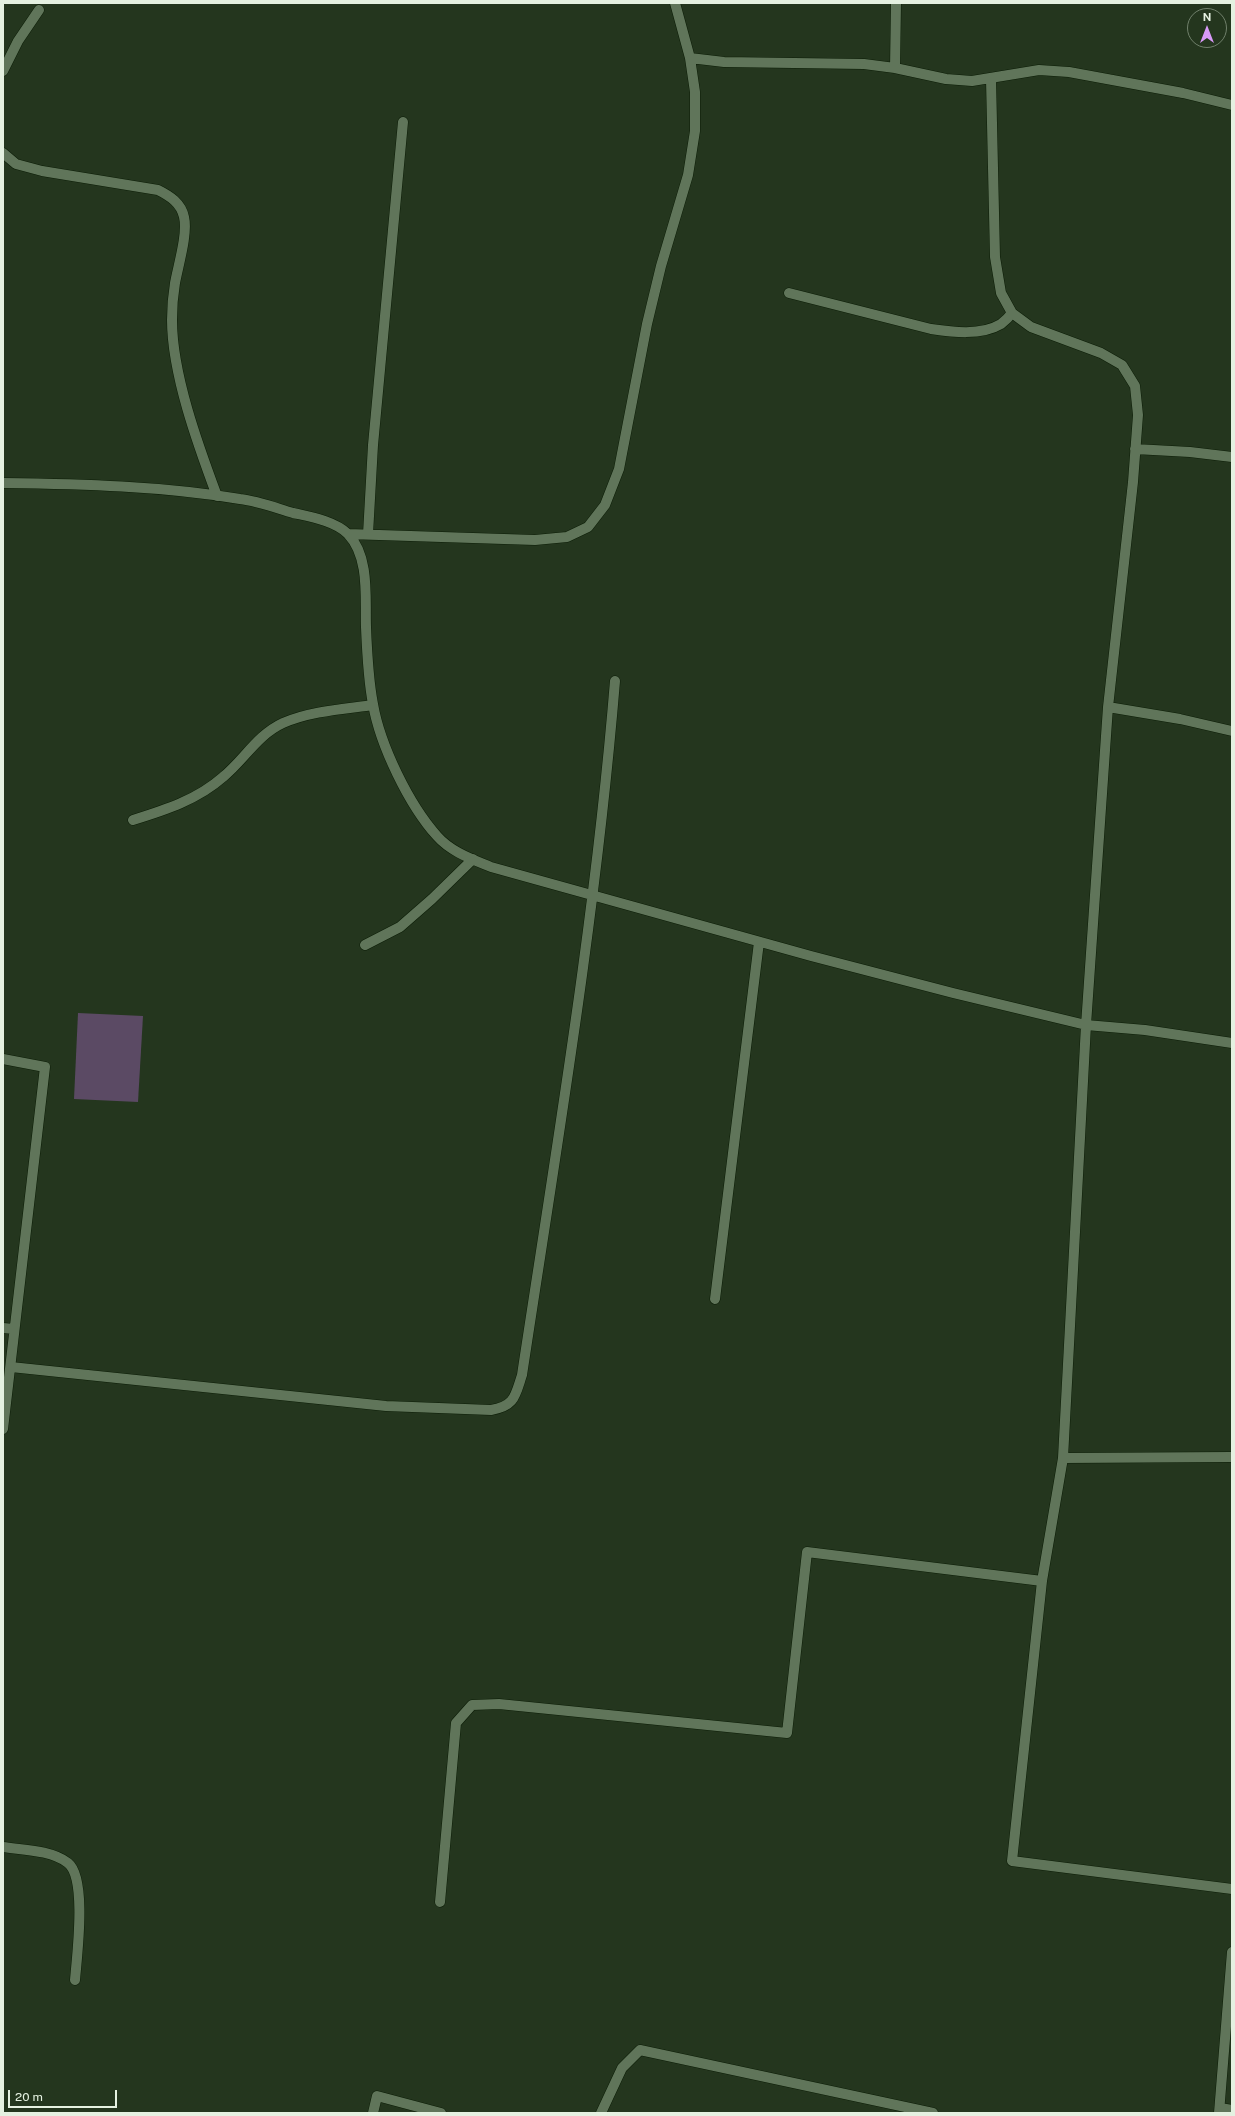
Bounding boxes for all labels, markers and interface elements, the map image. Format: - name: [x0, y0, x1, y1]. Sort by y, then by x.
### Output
- north arrow: [1187, 8, 1227, 48]
- text: N: [1203, 11, 1211, 23]
- scale bar: [10, 2082, 119, 2108]
- text: 20 m: [15, 2090, 43, 2104]

